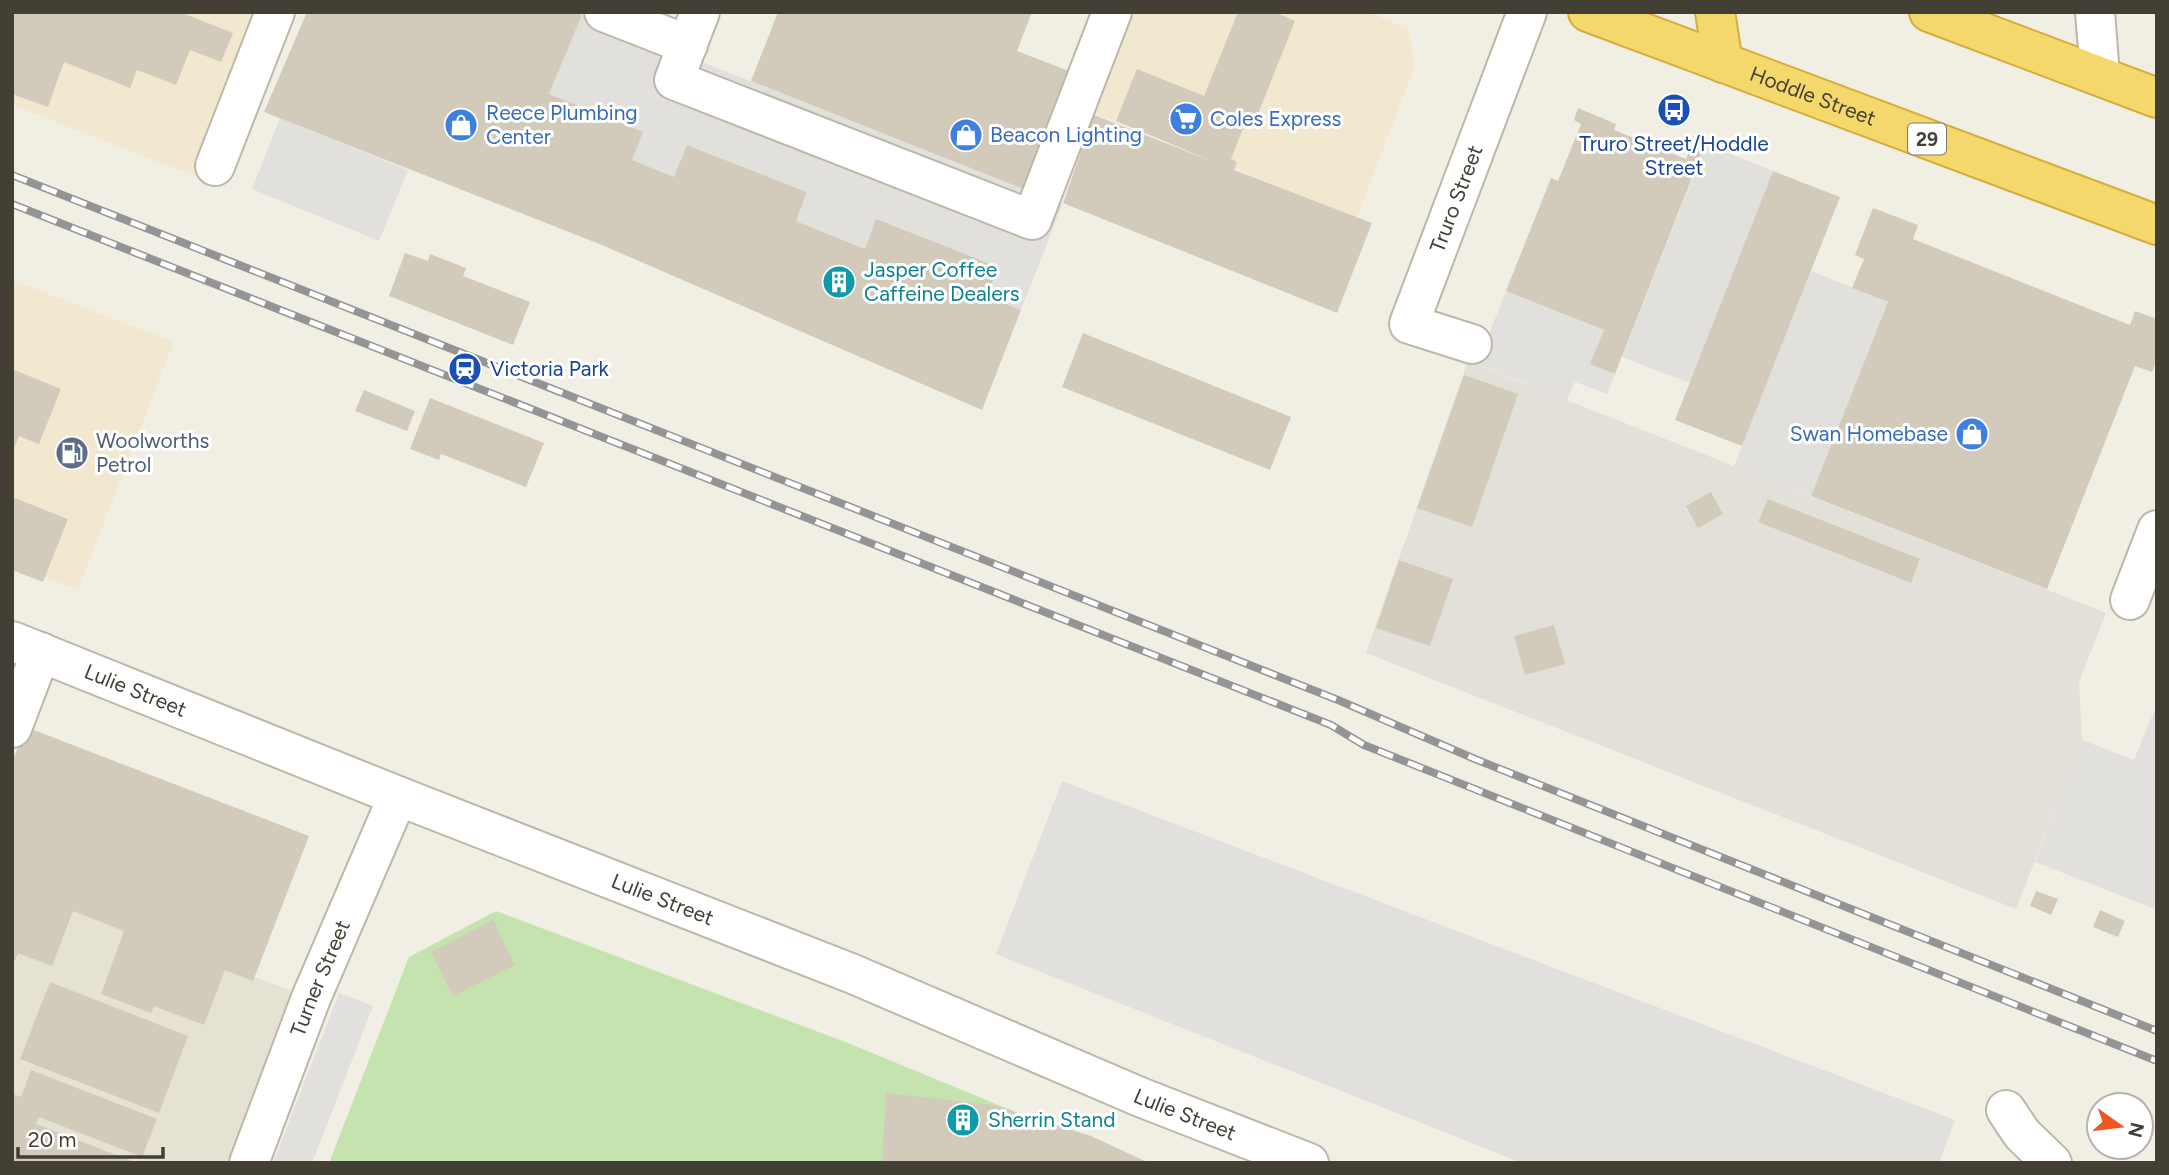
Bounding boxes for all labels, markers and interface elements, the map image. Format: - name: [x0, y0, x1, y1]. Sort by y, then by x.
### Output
- street label: Hoddle Street: [1746, 61, 1880, 131]
- bus stop icon: Truro Street/Hoddle Street: [1655, 91, 1693, 129]
- place label: Reece Plumbing Center: [486, 100, 638, 149]
- supermarket icon: Coles Express: [1167, 100, 1205, 138]
- shop icon: Reece Plumbing Center: [442, 106, 480, 144]
- place label: Coles Express: [1210, 106, 1341, 131]
- shop icon: Beacon Lighting: [947, 116, 985, 154]
- place label: Beacon Lighting: [990, 122, 1142, 147]
- road number: 29: [1908, 124, 1946, 154]
- place label: Truro Street/Hoddle Street: [1579, 131, 1769, 180]
- street label: Truro Street: [1424, 141, 1488, 256]
- place label: Jasper Coffee Caffeine Dealers: [864, 257, 1020, 306]
- building icon: Jasper Coffee Caffeine Dealers: [820, 263, 858, 301]
- station icon: Victoria Park: [446, 350, 484, 388]
- place label: Victoria Park: [490, 356, 609, 381]
- shop icon: Swan Homebase: [1953, 415, 1991, 453]
- place label: Swan Homebase: [1790, 421, 1948, 446]
- place label: Woolworths Petrol: [96, 428, 209, 477]
- fuel station icon: Woolworths Petrol: [53, 434, 91, 472]
- street label: Lulie Street: [81, 658, 190, 722]
- street label: Lulie Street: [608, 868, 717, 930]
- street label: Turner Street: [285, 916, 355, 1040]
- street label: Lulie Street: [1130, 1083, 1240, 1145]
- north arrow: [2085, 1091, 2155, 1161]
- building icon: Sherrin Stand: [944, 1101, 982, 1139]
- place label: Sherrin Stand: [988, 1107, 1116, 1132]
- scale bar: [18, 1116, 163, 1160]
- text: N: [2123, 1120, 2149, 1140]
- text: 20 m: [28, 1127, 76, 1152]

